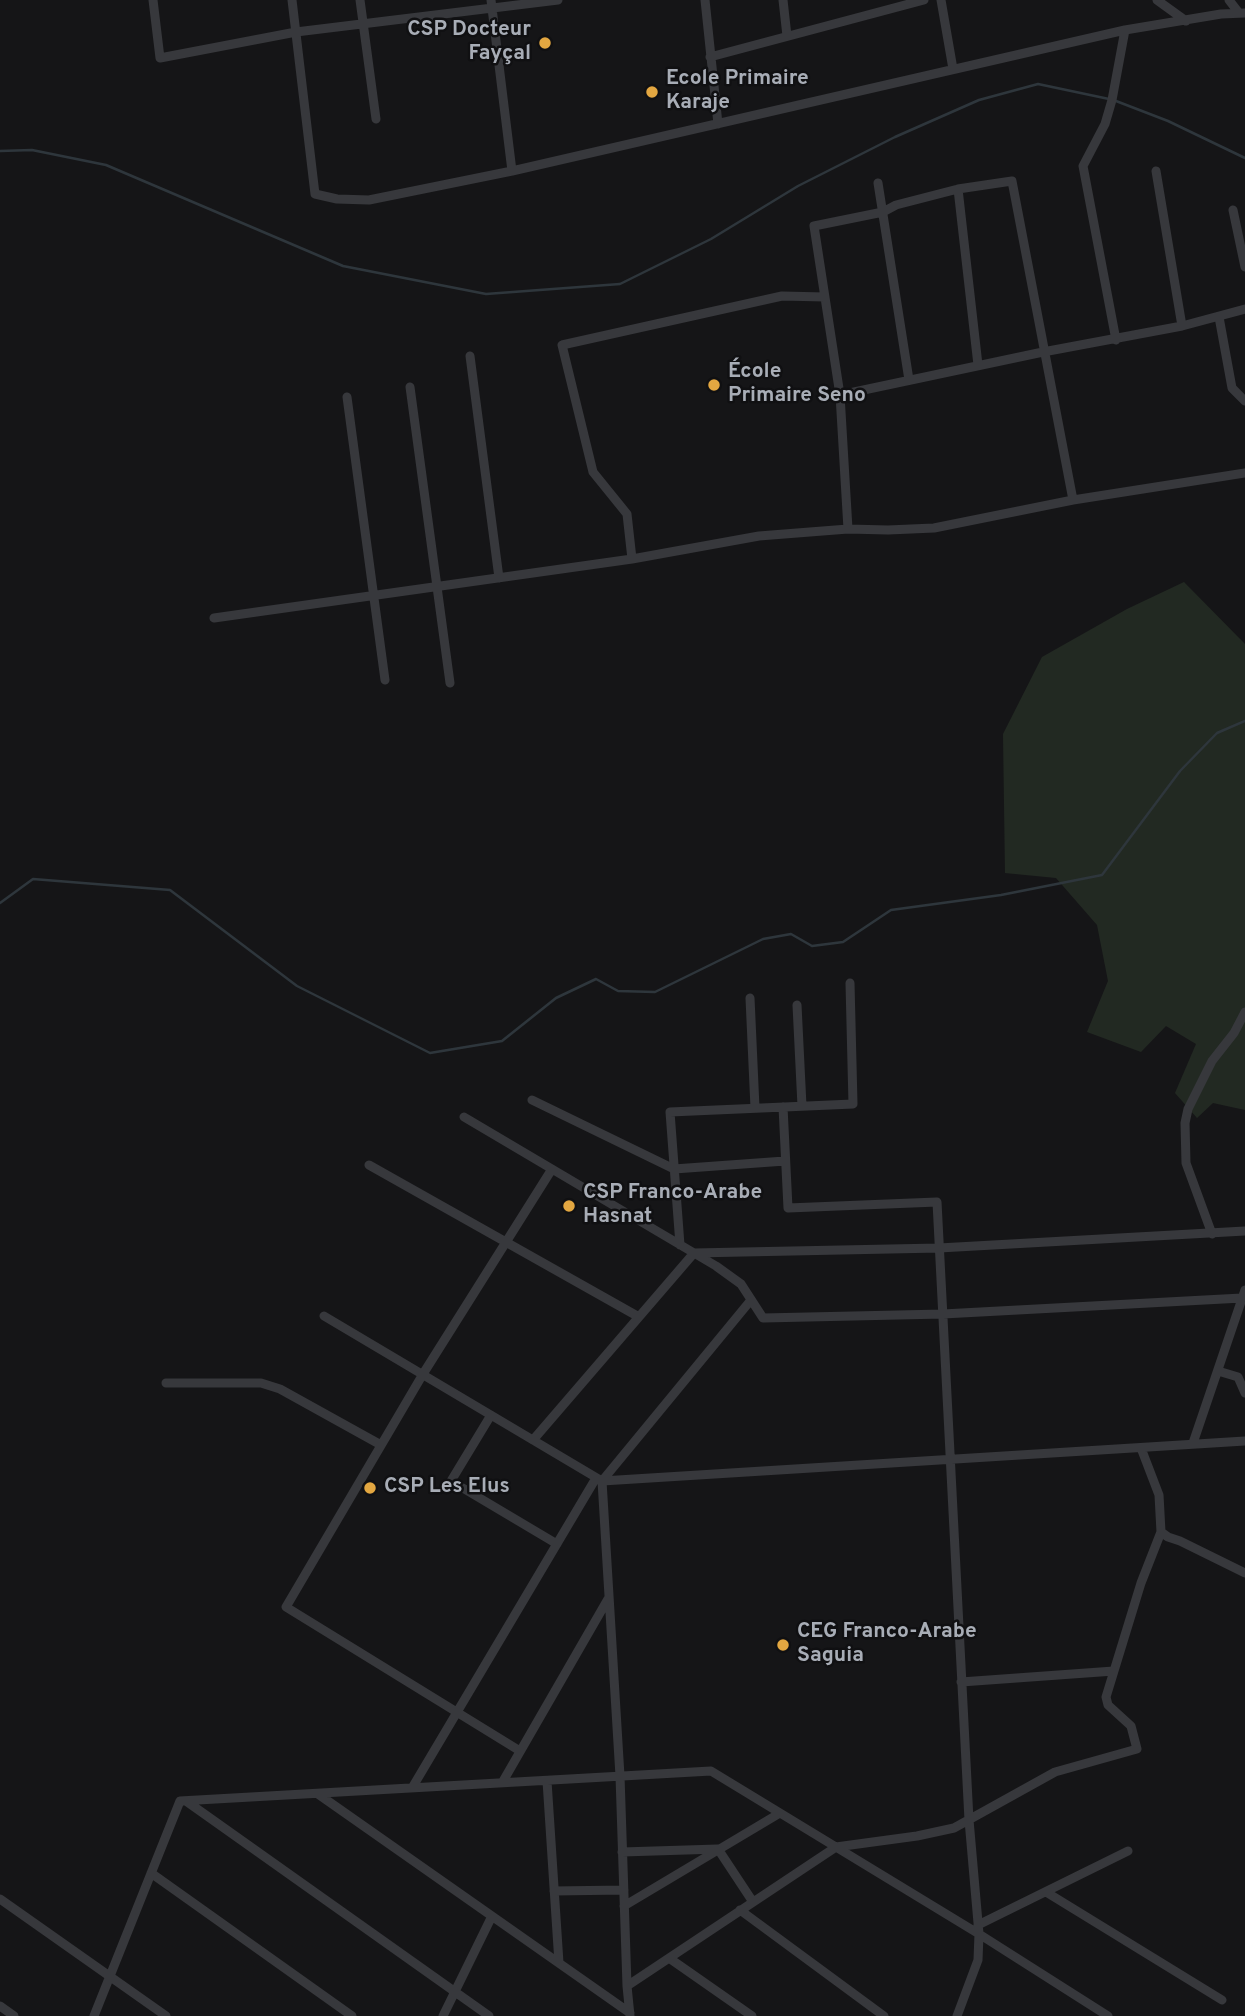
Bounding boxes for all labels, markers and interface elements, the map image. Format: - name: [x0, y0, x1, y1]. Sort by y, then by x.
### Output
- place label: CSP Docteur Fayçal: [407, 18, 531, 68]
- marker: CSP Docteur Fayçal: [537, 35, 553, 51]
- place label: Ecole Primaire Karaje: [666, 67, 809, 117]
- marker: Ecole Primaire Karaje: [644, 84, 660, 100]
- place label: École Primaire Seno: [728, 360, 866, 410]
- marker: École Primaire Seno: [706, 377, 722, 393]
- place label: CSP Franco-Arabe Hasnat: [583, 1181, 762, 1231]
- marker: CSP Franco-Arabe Hasnat: [561, 1198, 577, 1214]
- place label: CSP Les Elus: [384, 1475, 510, 1501]
- marker: CSP Les Elus: [362, 1480, 378, 1496]
- place label: CEG Franco-Arabe Saguia: [797, 1620, 977, 1670]
- marker: CEG Franco-Arabe Saguia: [775, 1637, 791, 1653]

